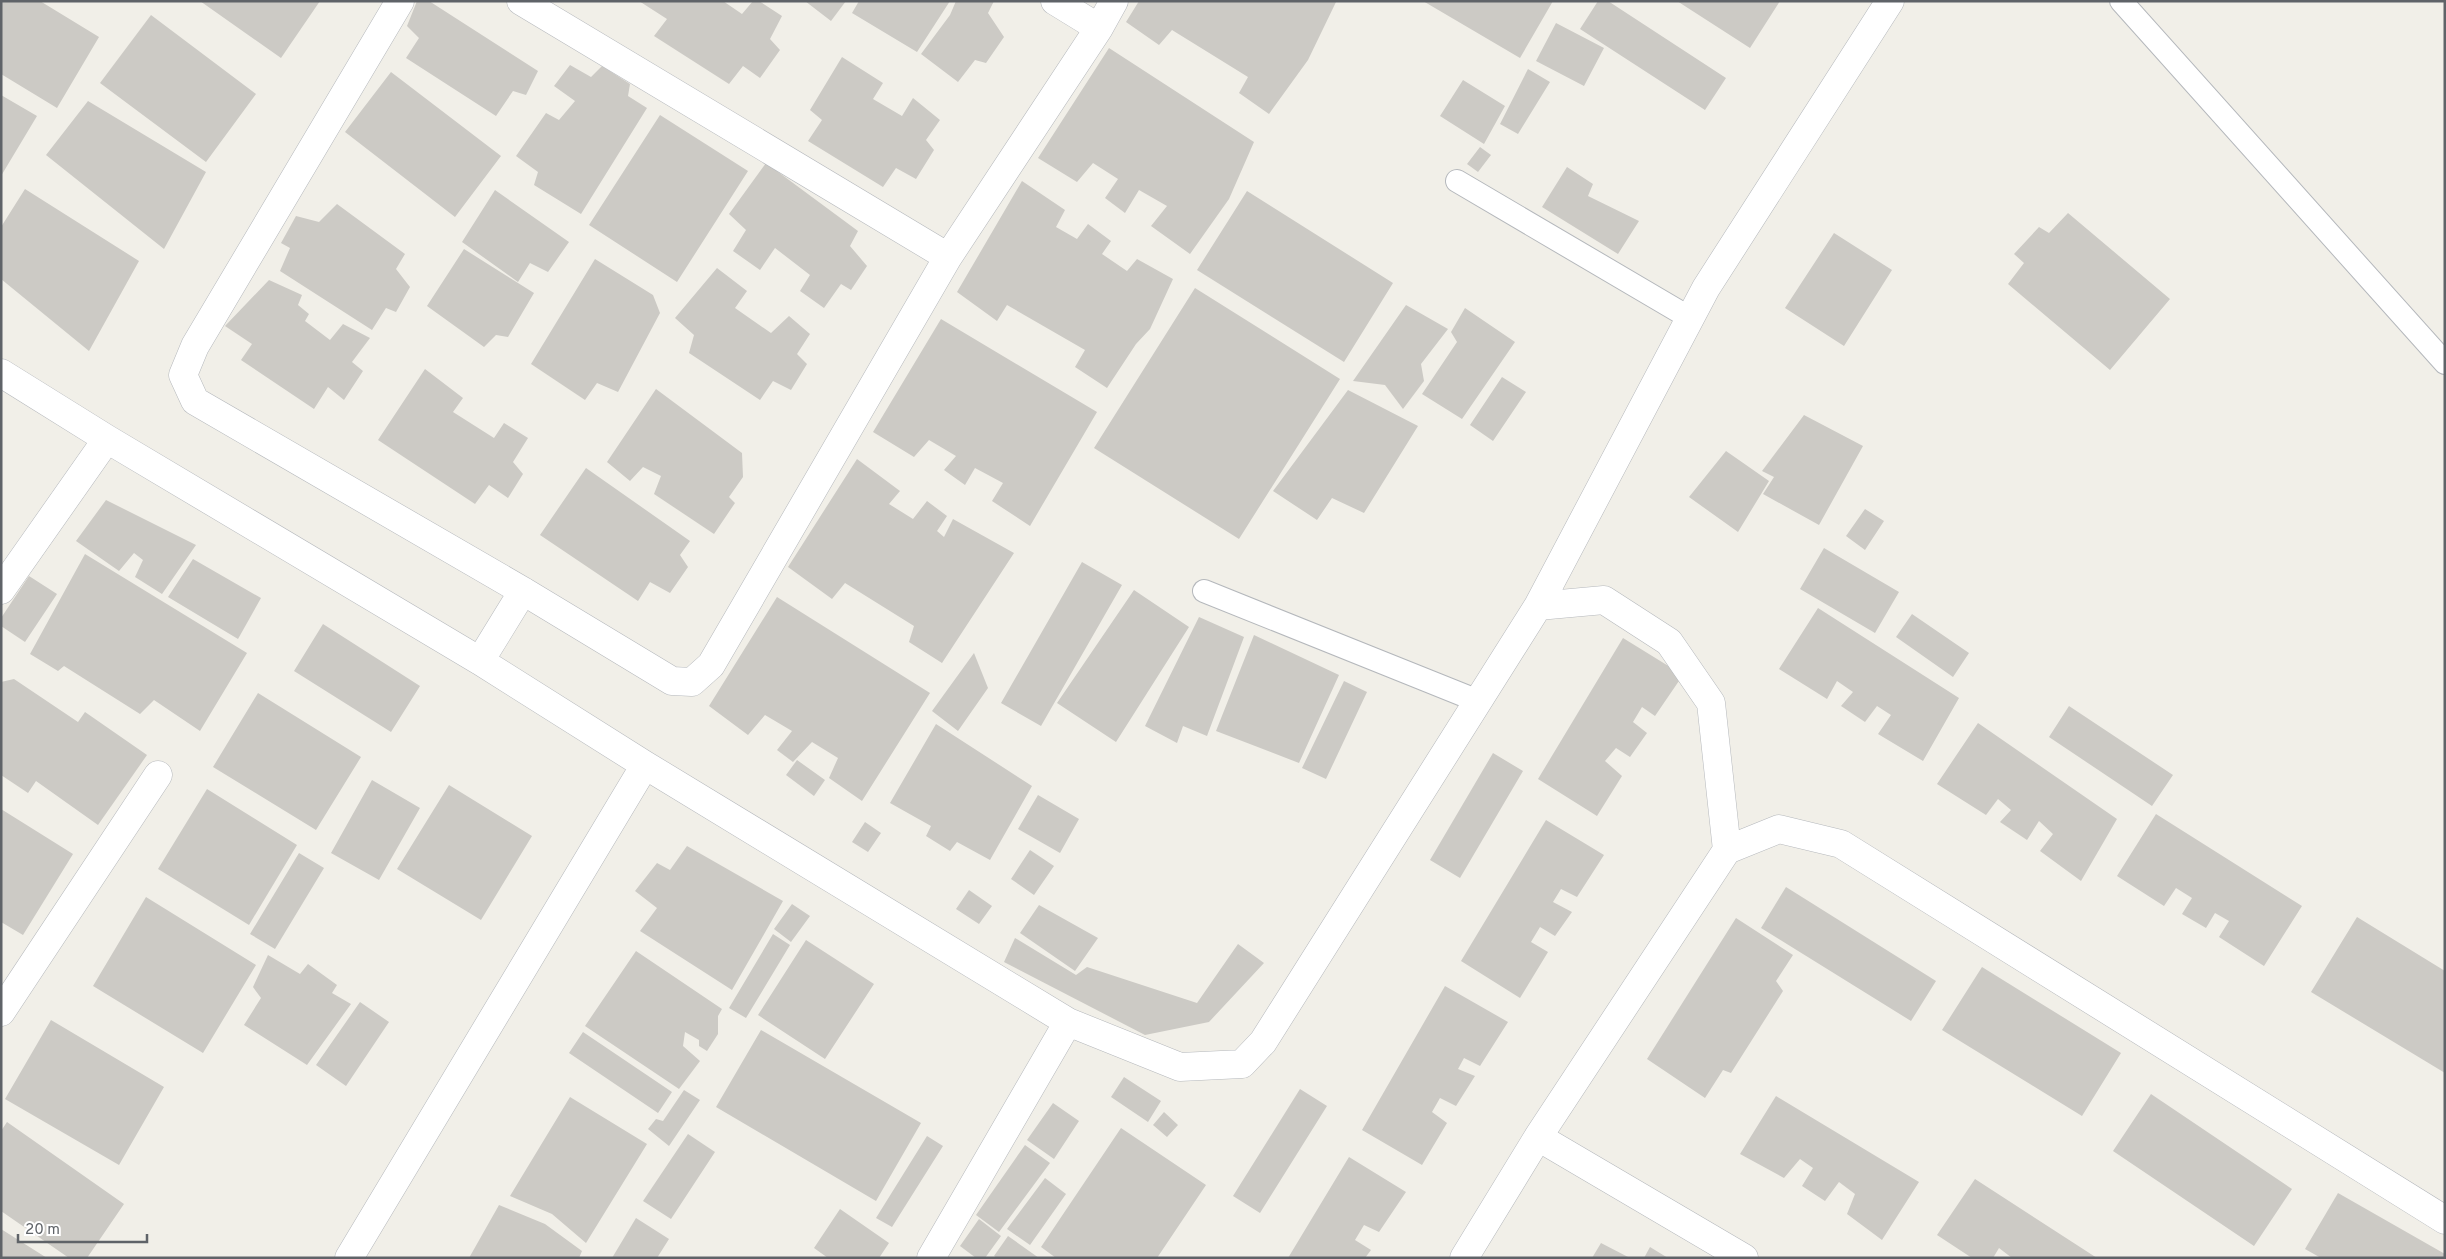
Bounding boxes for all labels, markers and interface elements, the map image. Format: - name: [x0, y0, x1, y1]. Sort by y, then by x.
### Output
- scale bar: [18, 1212, 146, 1244]
- text: 20 m: [25, 1221, 60, 1240]

